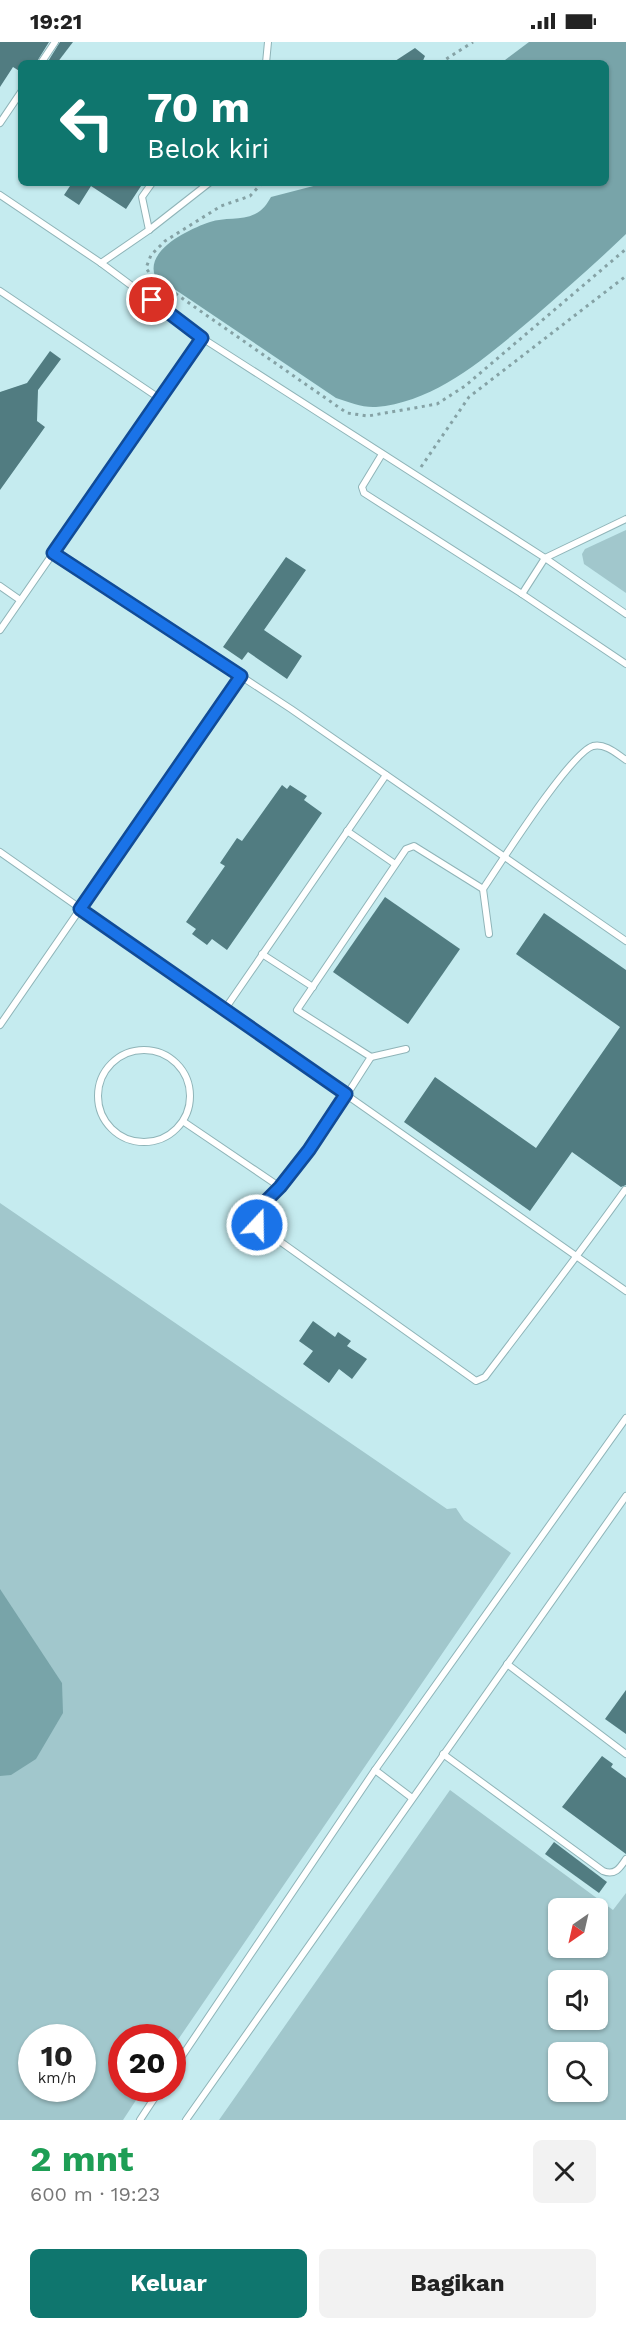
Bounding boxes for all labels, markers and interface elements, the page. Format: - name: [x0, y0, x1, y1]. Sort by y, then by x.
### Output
- text: 19:21: [30, 9, 82, 34]
- text: 70 m: [147, 83, 250, 132]
- icon: left: [48, 84, 126, 162]
- text: Belok kiri: [147, 133, 269, 165]
- pin: [126, 274, 177, 325]
- icon: arrive: [135, 283, 168, 316]
- position arrow: [225, 1193, 289, 1257]
- north arrow: [548, 1898, 608, 1958]
- map controls: [548, 1898, 608, 2102]
- button: sound: [548, 1970, 608, 2030]
- speed limit sign: 20: [108, 2024, 186, 2102]
- text: 10: [41, 2038, 73, 2073]
- button: search: [548, 2042, 608, 2102]
- text: km/h: [38, 2069, 76, 2087]
- text: 2 mnt: [30, 2138, 134, 2180]
- button: close: [533, 2140, 596, 2203]
- text: 600 m · 19:23: [30, 2182, 160, 2206]
- button: Keluar: [30, 2249, 307, 2318]
- button: Bagikan: [319, 2249, 596, 2318]

